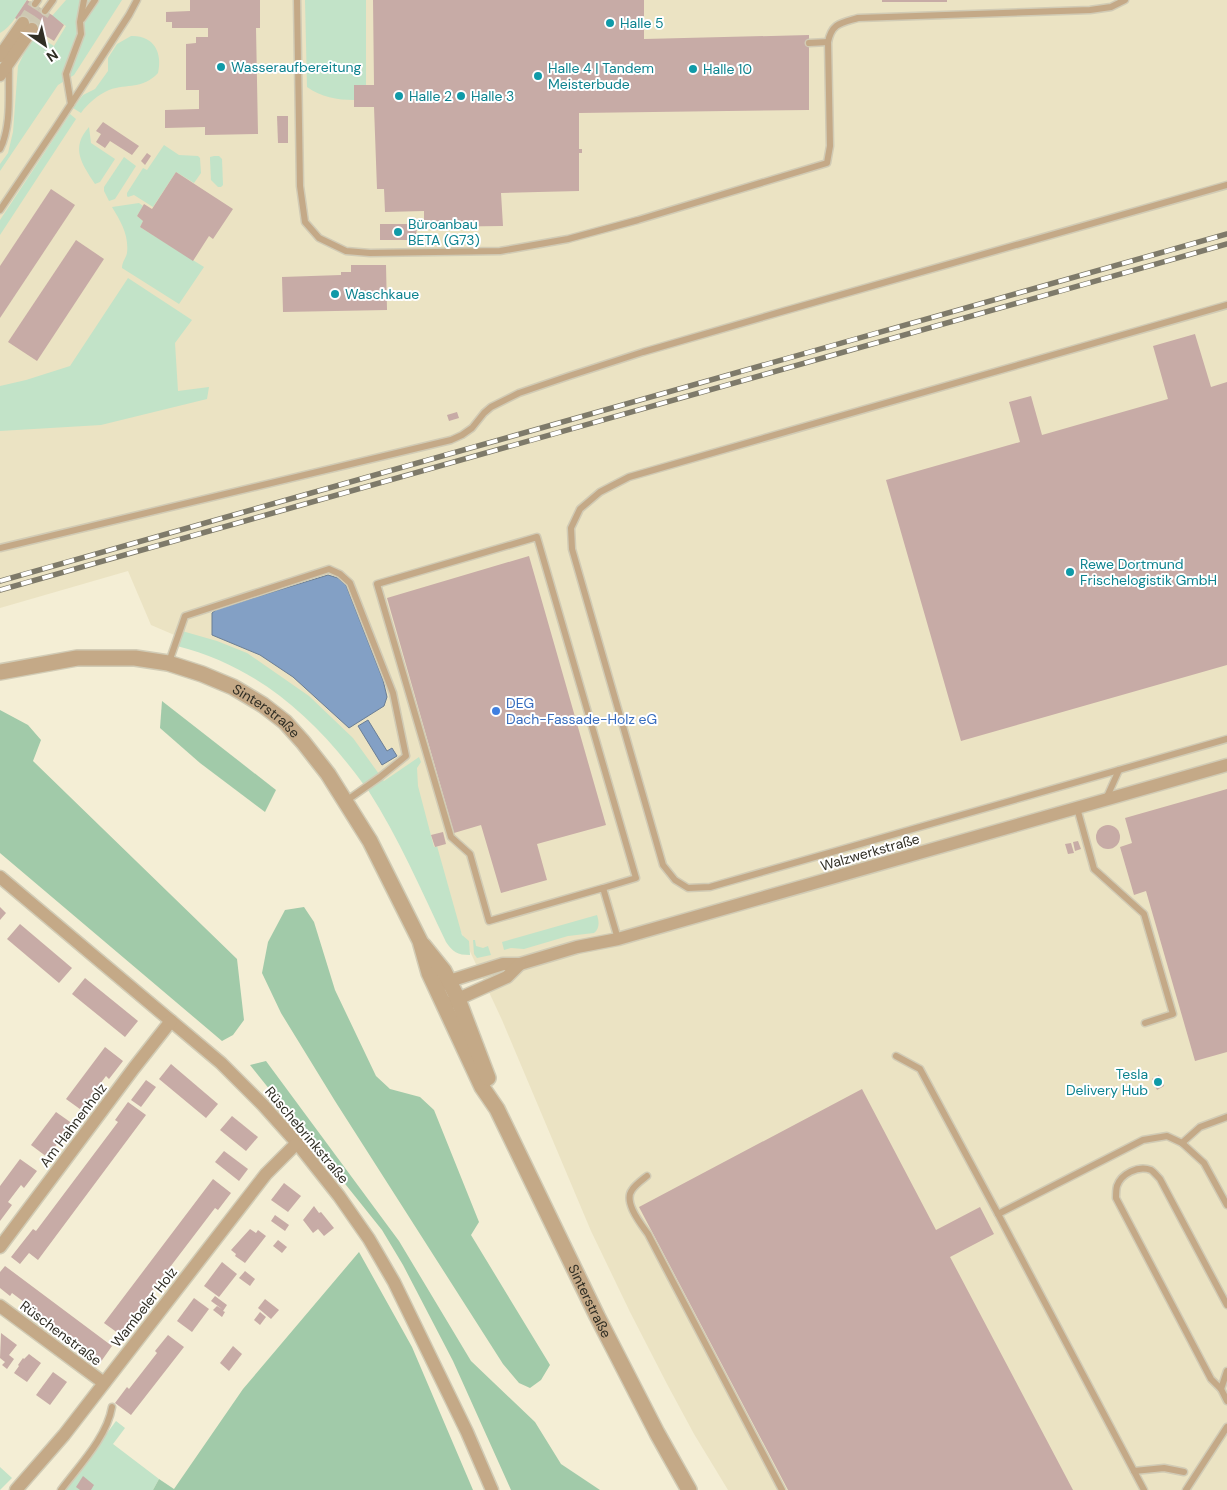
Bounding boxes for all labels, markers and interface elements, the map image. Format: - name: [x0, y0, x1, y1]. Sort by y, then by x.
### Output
- place label: Halle 5: [620, 14, 664, 32]
- marker: Halle 5: [604, 17, 616, 29]
- north arrow: [20, 20, 70, 70]
- text: N: [43, 45, 62, 66]
- place label: Wasseraufbereitung: [231, 58, 362, 76]
- place label: Halle 4 | Tandem Meisterbude: [548, 59, 654, 93]
- place label: Halle 10: [703, 60, 752, 78]
- marker: Wasseraufbereitung: [215, 61, 227, 73]
- marker: Halle 10: [687, 63, 699, 75]
- marker: Halle 4 | Tandem Meisterbude: [532, 70, 544, 82]
- place label: Halle 2: [409, 87, 452, 105]
- place label: Halle 3: [471, 87, 514, 105]
- marker: Halle 2: [393, 90, 405, 102]
- marker: Halle 3: [455, 90, 467, 102]
- place label: Büroanbau BETA (G73): [408, 215, 480, 249]
- marker: Büroanbau BETA (G73): [392, 226, 404, 238]
- place label: Waschkaue: [345, 285, 419, 303]
- marker: Waschkaue: [329, 288, 341, 300]
- place label: Rewe Dortmund Frischelogistik GmbH: [1080, 555, 1217, 589]
- marker: Rewe Dortmund Frischelogistik GmbH: [1064, 566, 1076, 578]
- street label: Sinterstraße: [229, 680, 304, 742]
- place label: DEG Dach-Fassade-Holz eG: [506, 694, 657, 728]
- marker: DEG Dach-Fassade-Holz eG: [490, 705, 502, 717]
- street label: Walzwerkstraße: [818, 829, 922, 875]
- place label: Tesla Delivery Hub: [1066, 1065, 1148, 1099]
- marker: Tesla Delivery Hub: [1152, 1076, 1164, 1088]
- street label: Am Hahnenholz: [36, 1079, 110, 1171]
- street label: Rüschebrinkstraße: [261, 1083, 353, 1187]
- street label: Sinterstraße: [564, 1261, 616, 1341]
- street label: Wambeler Holz: [107, 1263, 181, 1351]
- street label: Rüschenstraße: [17, 1296, 105, 1370]

